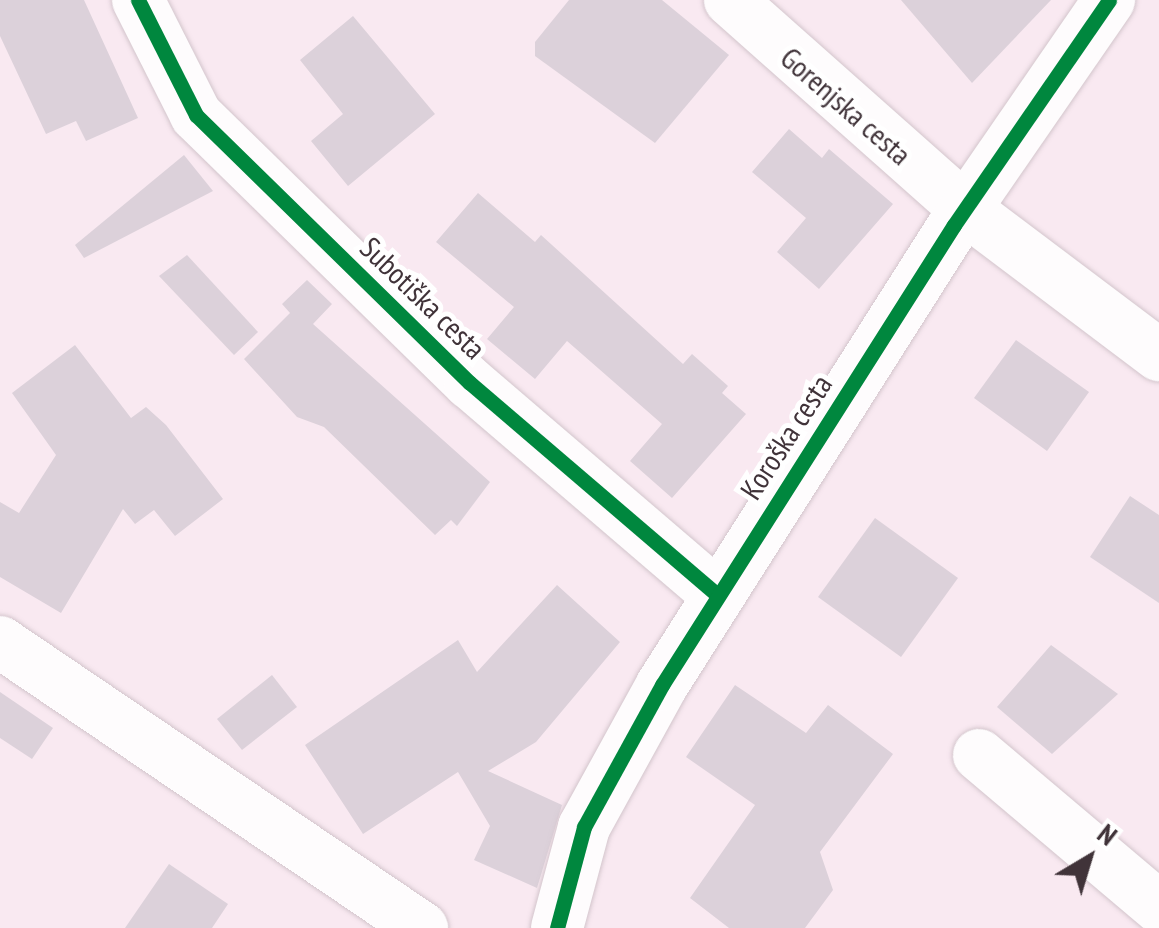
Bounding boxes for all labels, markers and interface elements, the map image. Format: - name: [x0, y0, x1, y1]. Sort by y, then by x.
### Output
- street label: Gorenjska cesta: [773, 40, 919, 172]
- street label: Subotiška cesta: [353, 230, 493, 366]
- street label: Koroška cesta: [733, 368, 839, 506]
- north arrow: [1039, 808, 1139, 908]
- text: N: [1090, 815, 1125, 853]

